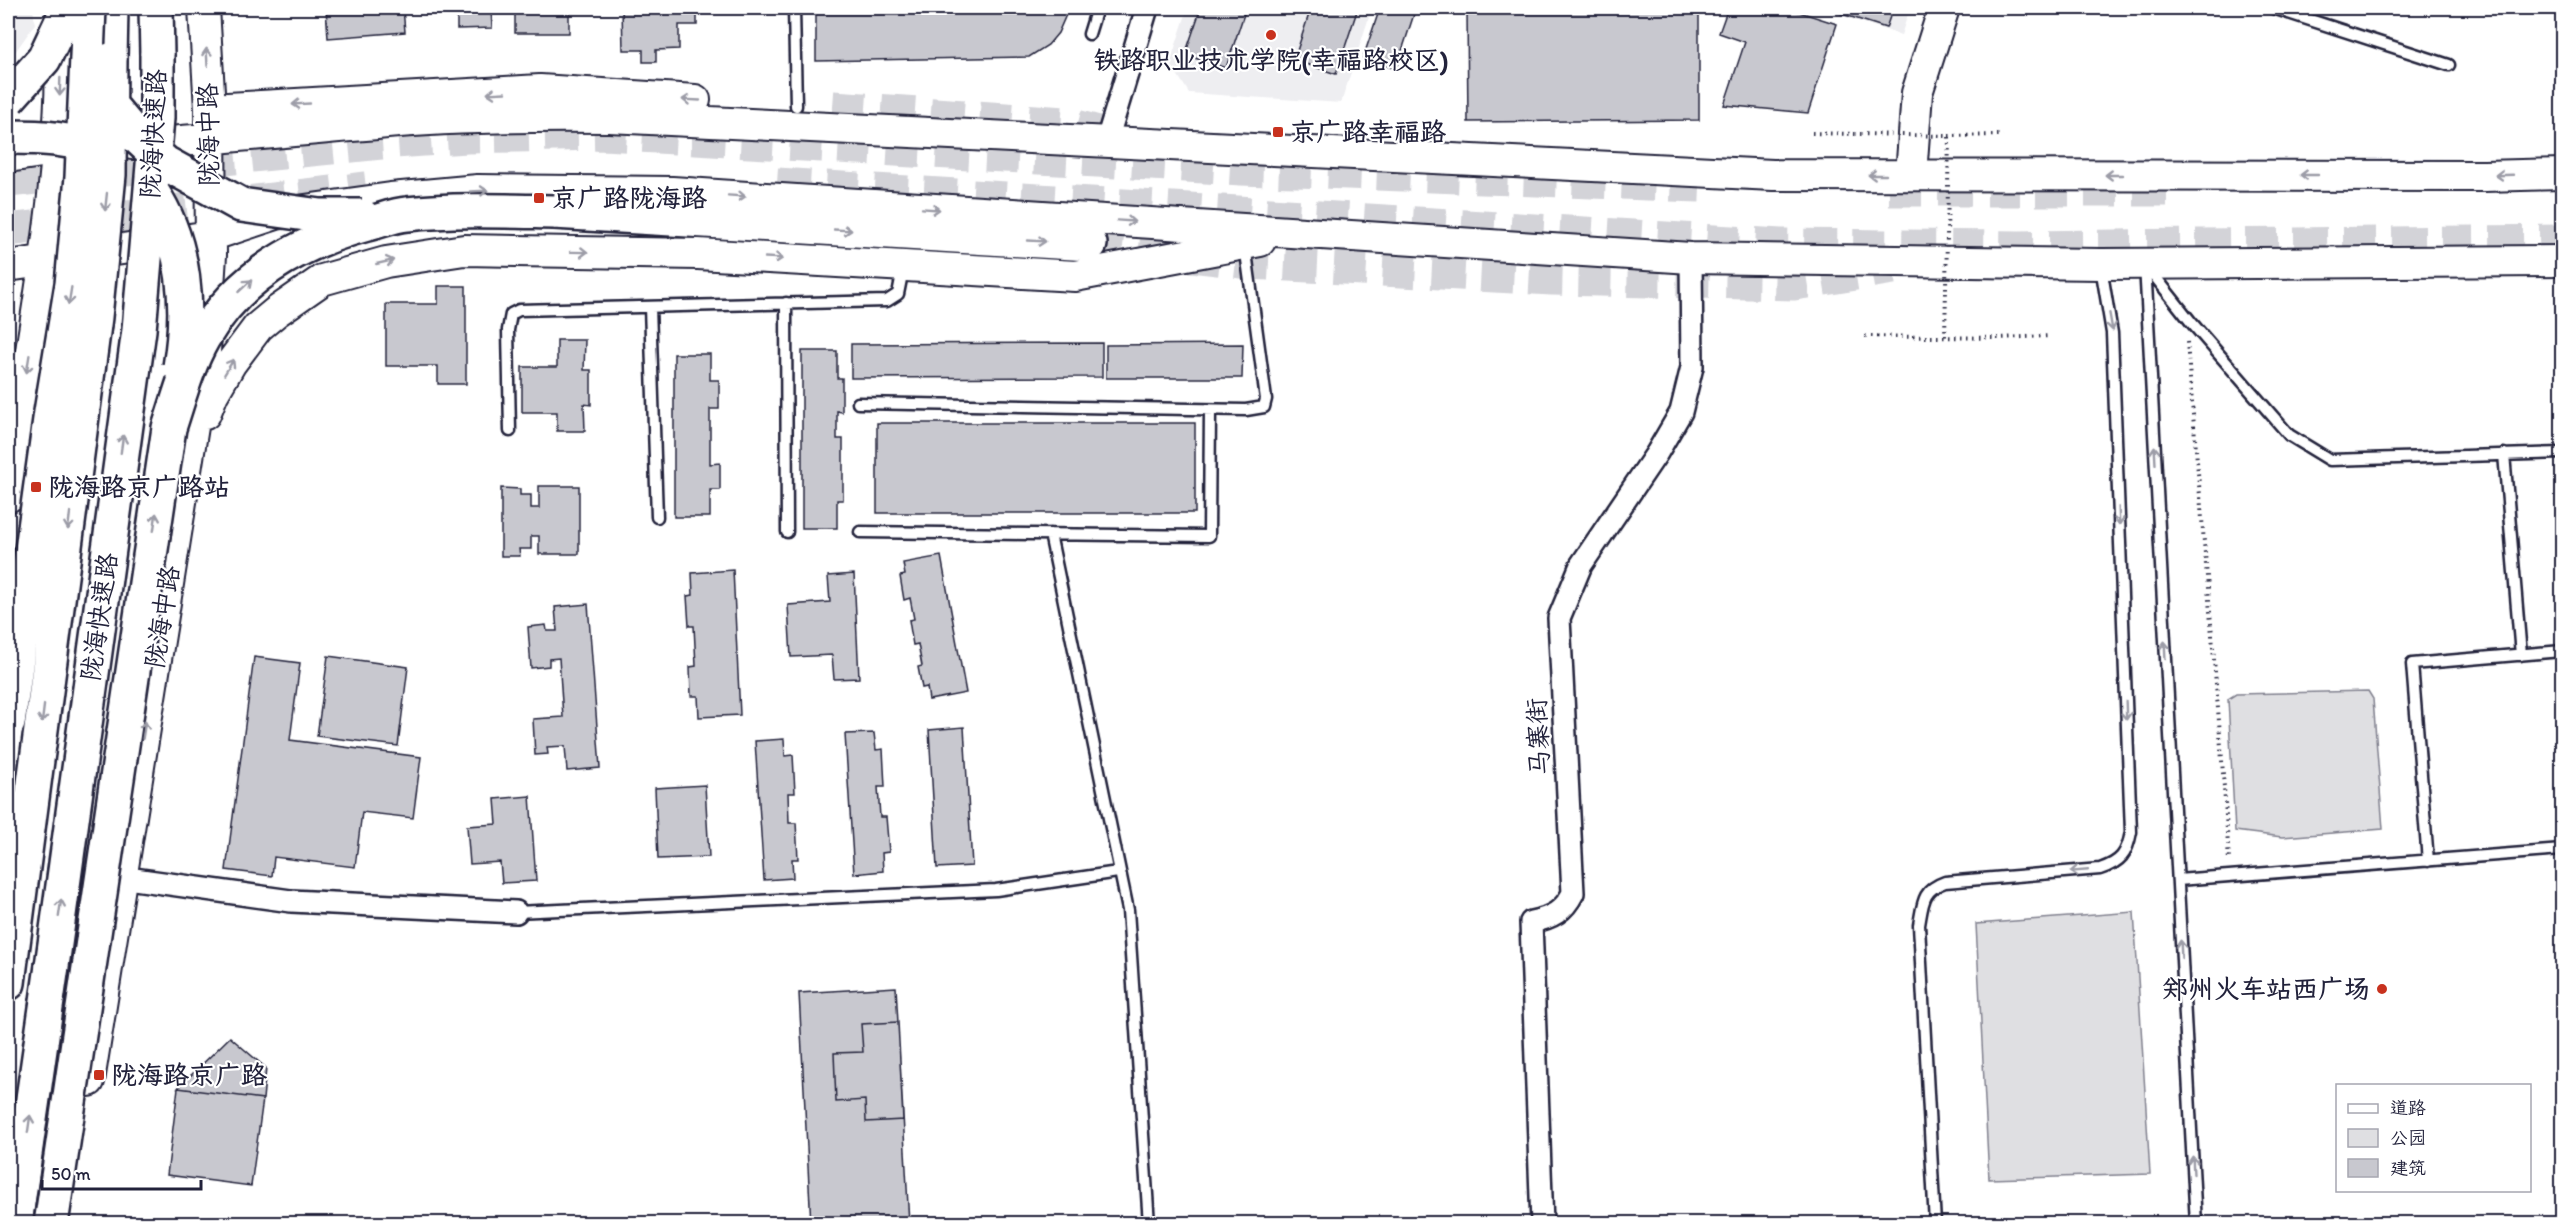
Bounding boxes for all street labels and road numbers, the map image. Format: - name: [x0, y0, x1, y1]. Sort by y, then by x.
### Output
- street label: 陇海快速路: [134, 68, 172, 200]
- street label: 陇海中路: [191, 83, 225, 187]
- street label: 陇海快速路: [74, 550, 124, 684]
- street label: 陇海中路: [138, 563, 186, 671]
- street label: 马寨街: [1520, 697, 1556, 777]

